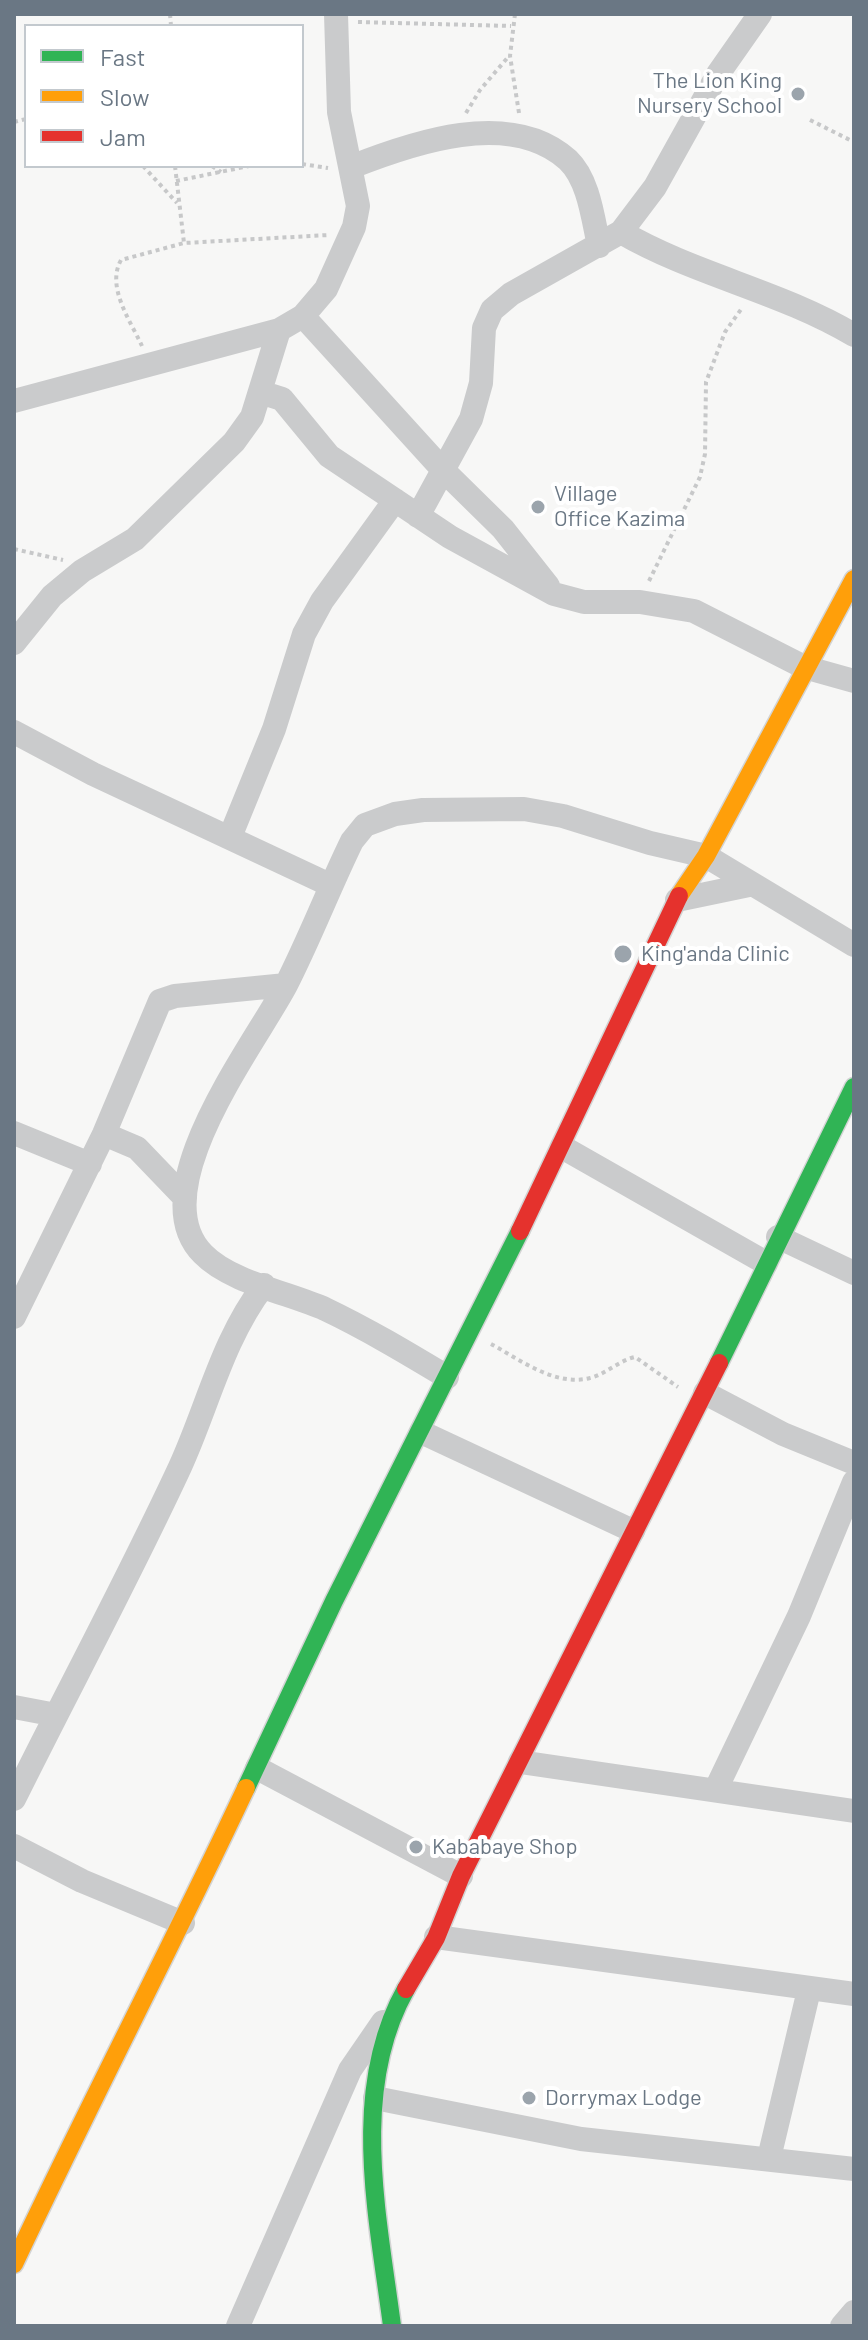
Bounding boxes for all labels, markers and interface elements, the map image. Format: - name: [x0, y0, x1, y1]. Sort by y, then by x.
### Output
- legend: [24, 24, 304, 168]
- text: Fast: [100, 42, 145, 71]
- place label: The Lion King Nursery School: [637, 68, 782, 120]
- text: Slow: [100, 82, 149, 111]
- marker: The Lion King Nursery School: [789, 85, 807, 103]
- text: Jam: [100, 122, 146, 151]
- place label: Village Office Kazima: [554, 481, 685, 532]
- marker: Village Office Kazima: [529, 498, 547, 516]
- place label: King'anda Clinic: [641, 941, 790, 967]
- marker: King'anda Clinic: [612, 943, 634, 965]
- place label: Kababaye Shop: [432, 1834, 578, 1860]
- marker: Kababaye Shop: [407, 1838, 425, 1856]
- place label: Dorrymax Lodge: [545, 2085, 702, 2111]
- marker: Dorrymax Lodge: [520, 2089, 538, 2107]

